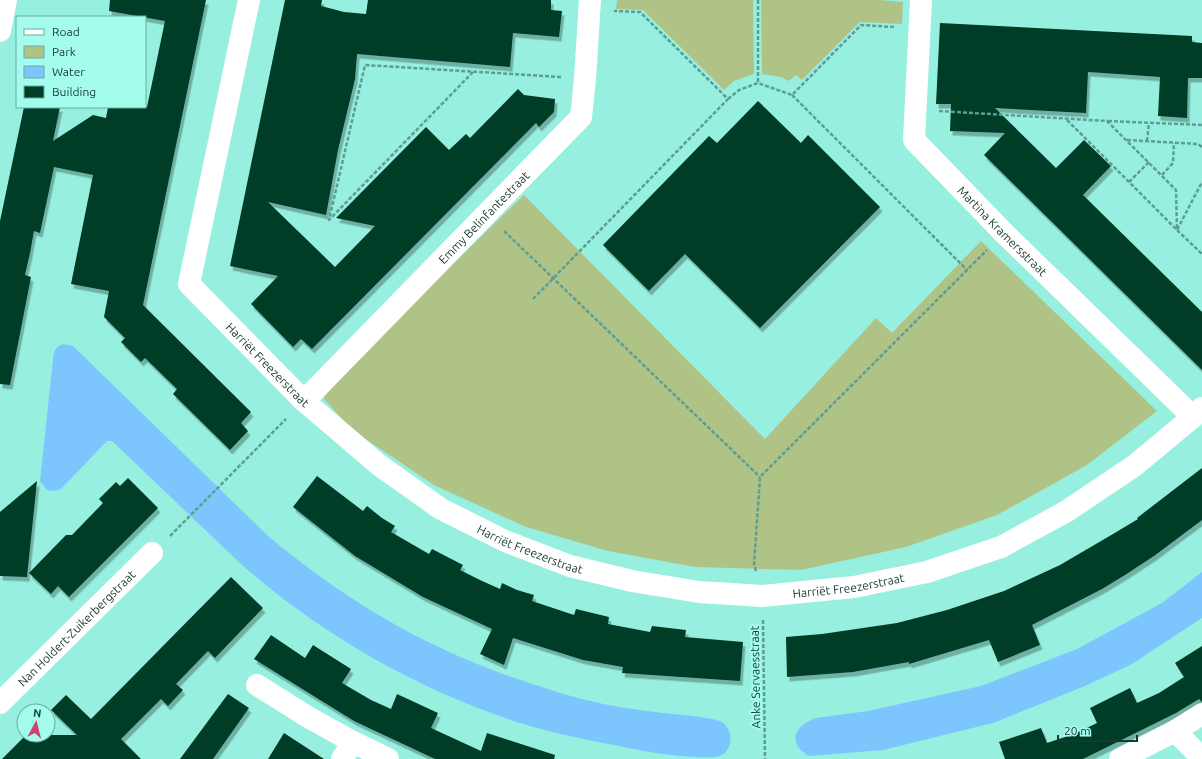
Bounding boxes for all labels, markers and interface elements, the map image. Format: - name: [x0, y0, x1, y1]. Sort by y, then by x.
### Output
- legend: [16, 16, 146, 108]
- text: Road: [52, 25, 80, 38]
- text: Park: [52, 45, 76, 58]
- text: Water: [52, 65, 85, 78]
- text: Building: [52, 85, 96, 98]
- street label: Emmy Belinfantestraat: [436, 168, 531, 266]
- street label: Martina Kramersstraat: [955, 183, 1050, 278]
- street label: Harriët Freezerstraat: [224, 320, 312, 409]
- street label: Harriët Freezerstraat: [475, 522, 585, 575]
- street label: Nan Holdert-Zuikerbergstraat: [15, 567, 138, 688]
- street label: Harriët Freezerstraat: [792, 570, 906, 599]
- street label: Anke Servaesstraat: [748, 625, 762, 729]
- north arrow: [16, 703, 56, 743]
- text: N: [32, 707, 42, 720]
- scale bar: [1058, 717, 1137, 743]
- text: 20 m: [1064, 724, 1091, 737]

